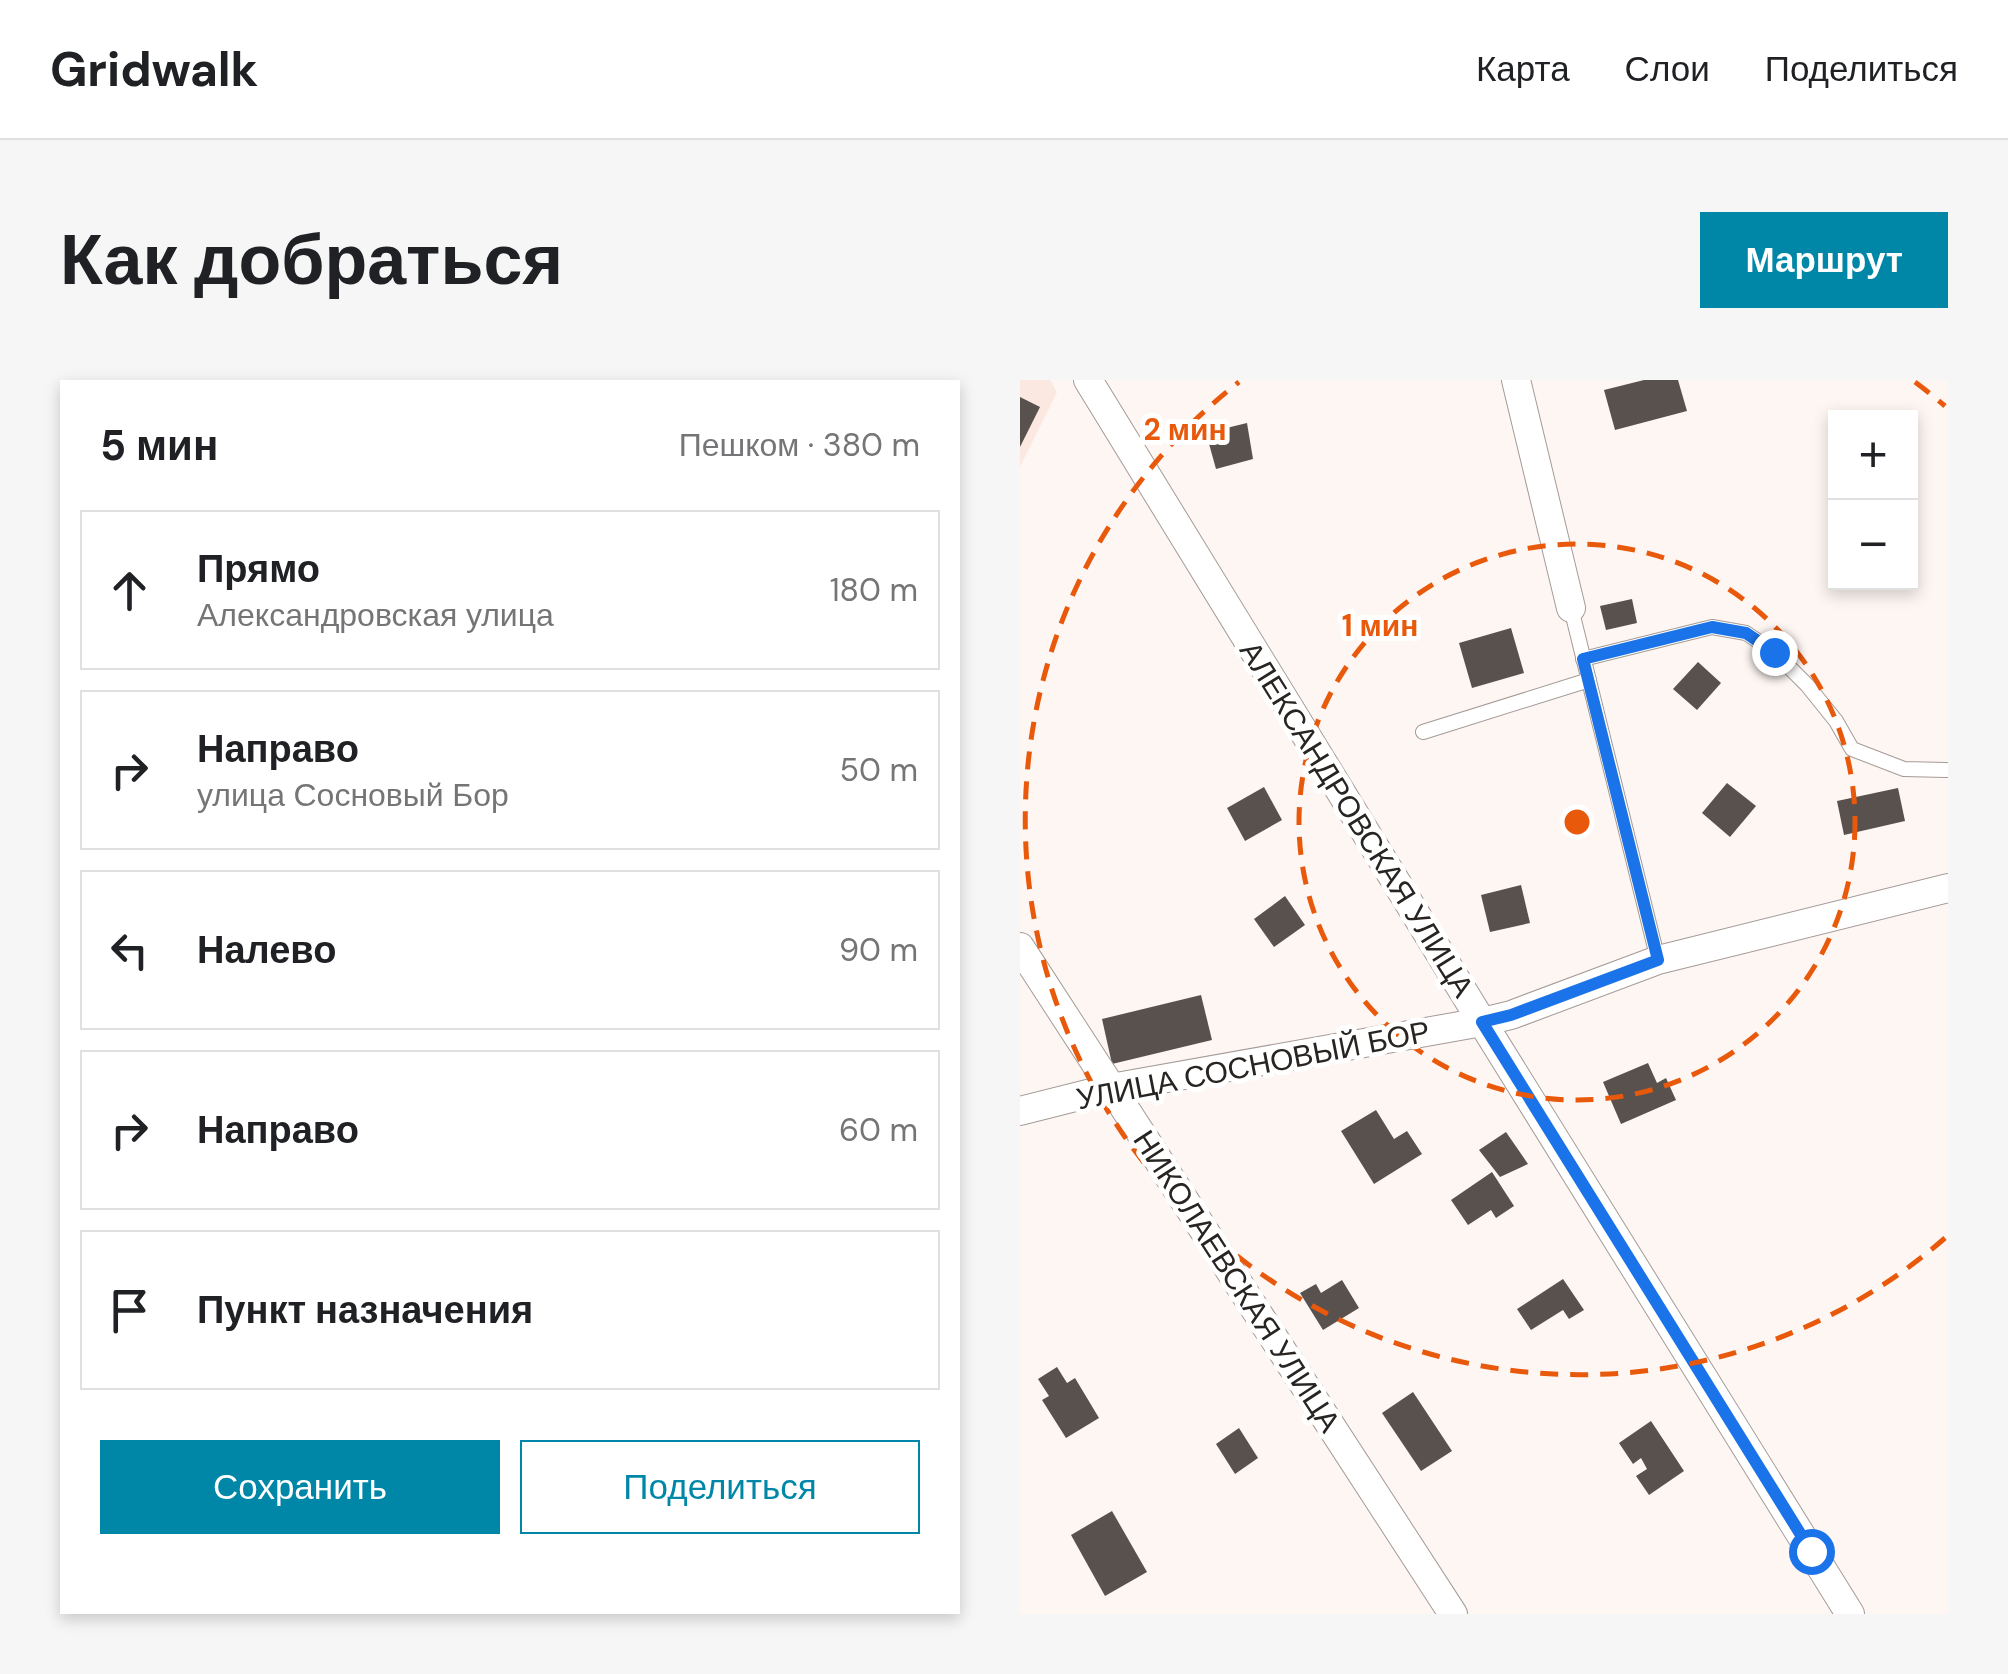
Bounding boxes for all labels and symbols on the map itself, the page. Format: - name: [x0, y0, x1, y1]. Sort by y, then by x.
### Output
- text: 2 мин: [1143, 410, 1227, 449]
- text: 1 мин: [1342, 606, 1418, 645]
- route end: [1752, 630, 1798, 676]
- street label: АЛЕКСАНДРОВСКАЯ УЛИЦА: [1231, 634, 1483, 1004]
- centre of rings: [1559, 804, 1595, 840]
- street label: УЛИЦА СОСНОВЫЙ БОР: [1073, 1012, 1433, 1118]
- street label: НИКОЛАЕВСКАЯ УЛИЦА: [1125, 1123, 1349, 1439]
- route start: [1789, 1529, 1835, 1575]

